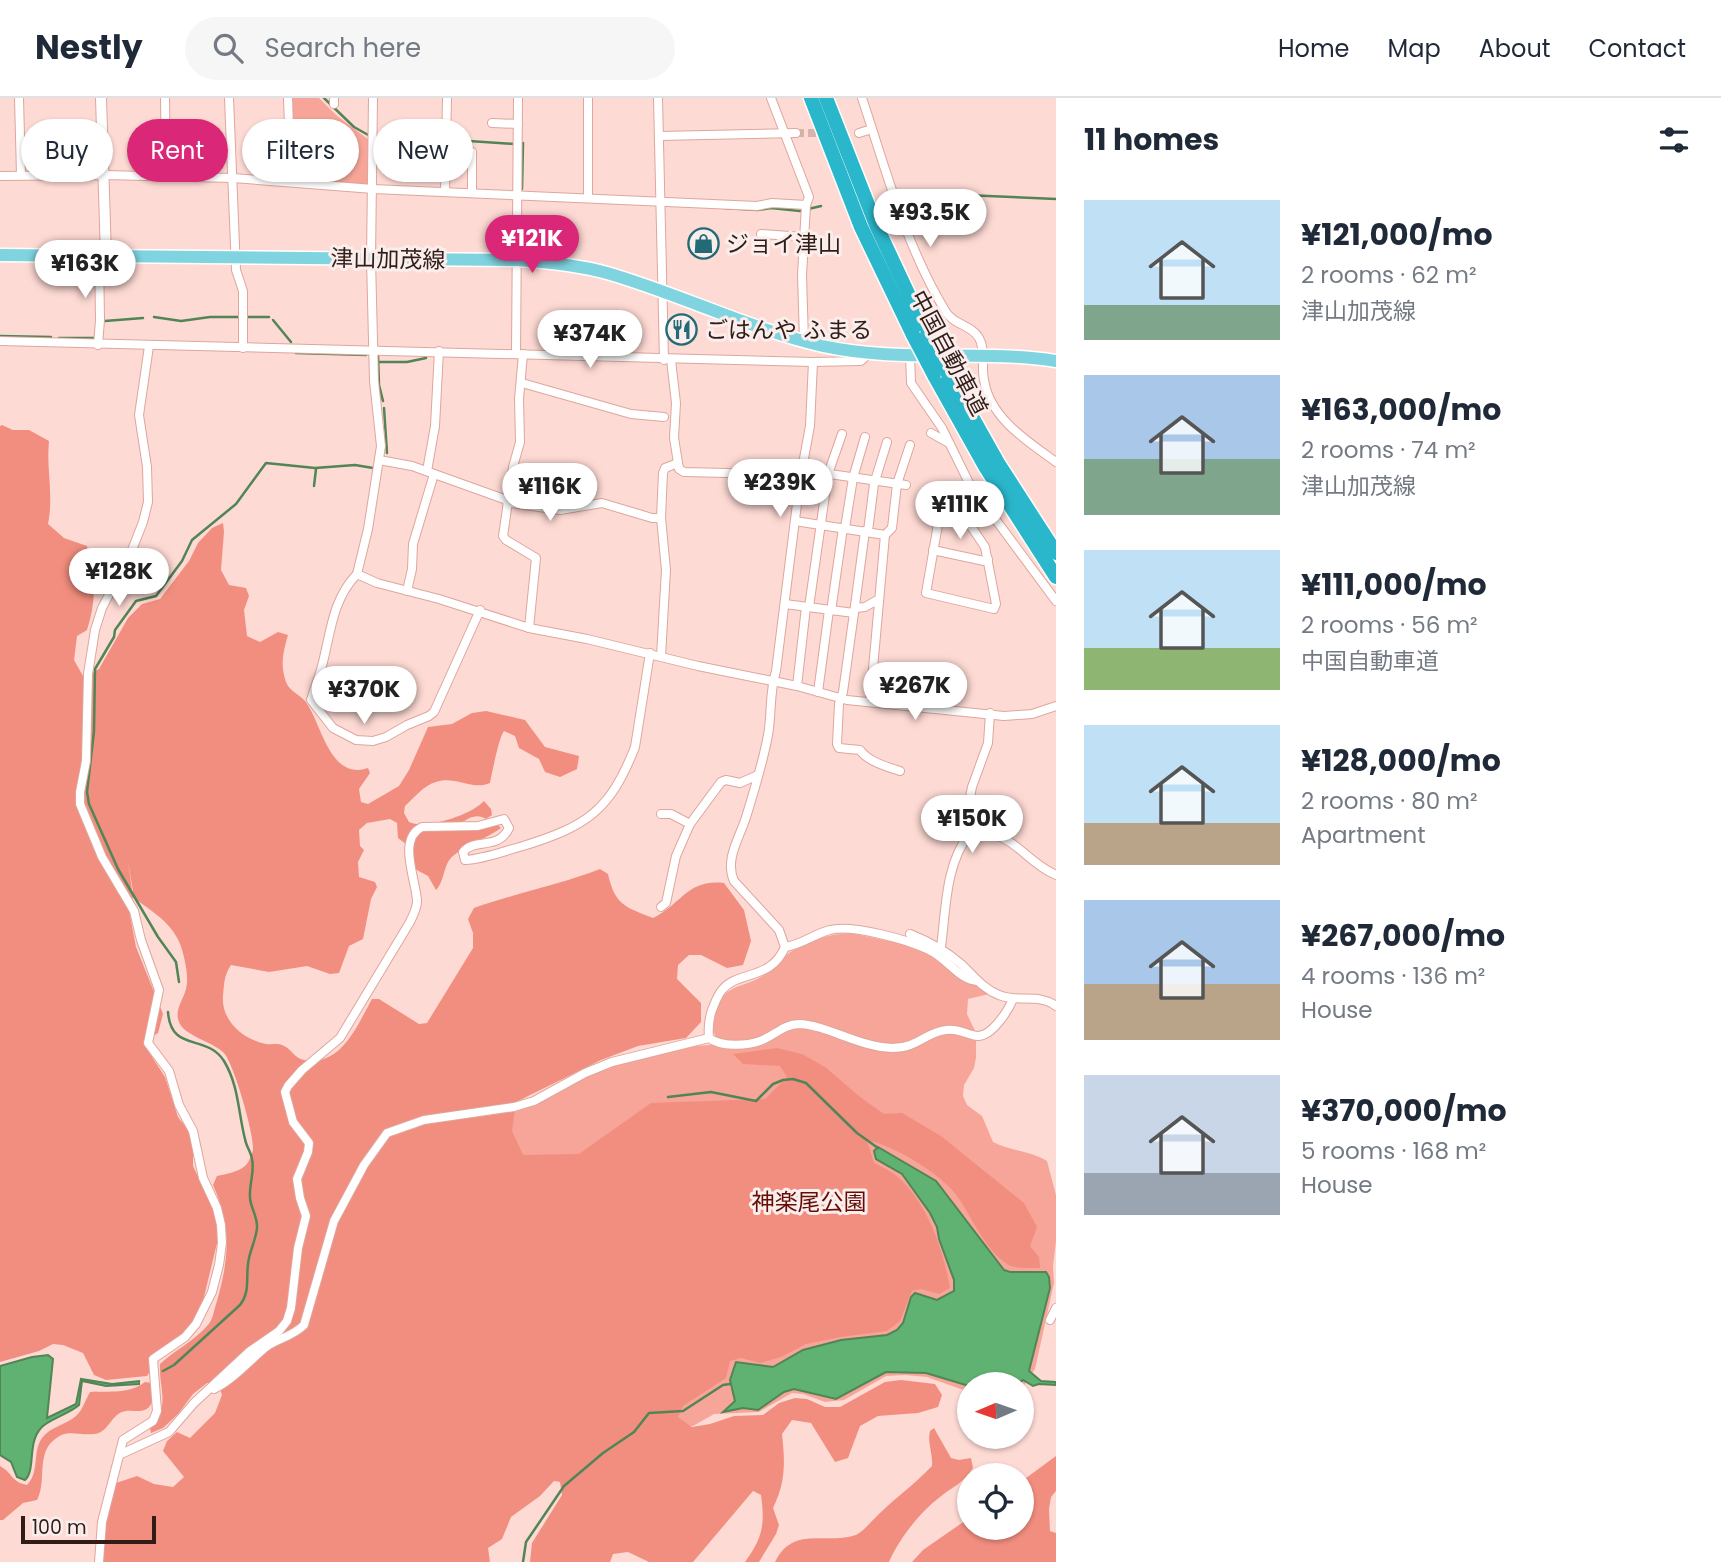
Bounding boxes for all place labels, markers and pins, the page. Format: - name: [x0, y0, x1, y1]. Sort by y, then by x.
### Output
- pin: ¥93.5K: [873, 190, 987, 249]
- pin: ¥121K: [483, 216, 581, 275]
- shop icon: ジョイ津山: [686, 227, 720, 261]
- place label: ジョイ津山: [726, 228, 841, 260]
- pin: ¥163K: [36, 240, 134, 300]
- pin: ¥374K: [541, 310, 639, 370]
- restaurant icon: ごはんや ふまる: [665, 313, 699, 347]
- place label: ごはんや ふまる: [705, 314, 872, 346]
- pin: ¥239K: [731, 460, 829, 519]
- pin: ¥116K: [501, 464, 599, 523]
- pin: ¥111K: [911, 482, 1009, 541]
- pin: ¥128K: [70, 548, 168, 608]
- pin: ¥267K: [866, 662, 964, 722]
- pin: ¥370K: [315, 666, 413, 726]
- pin: ¥150K: [923, 796, 1021, 855]

